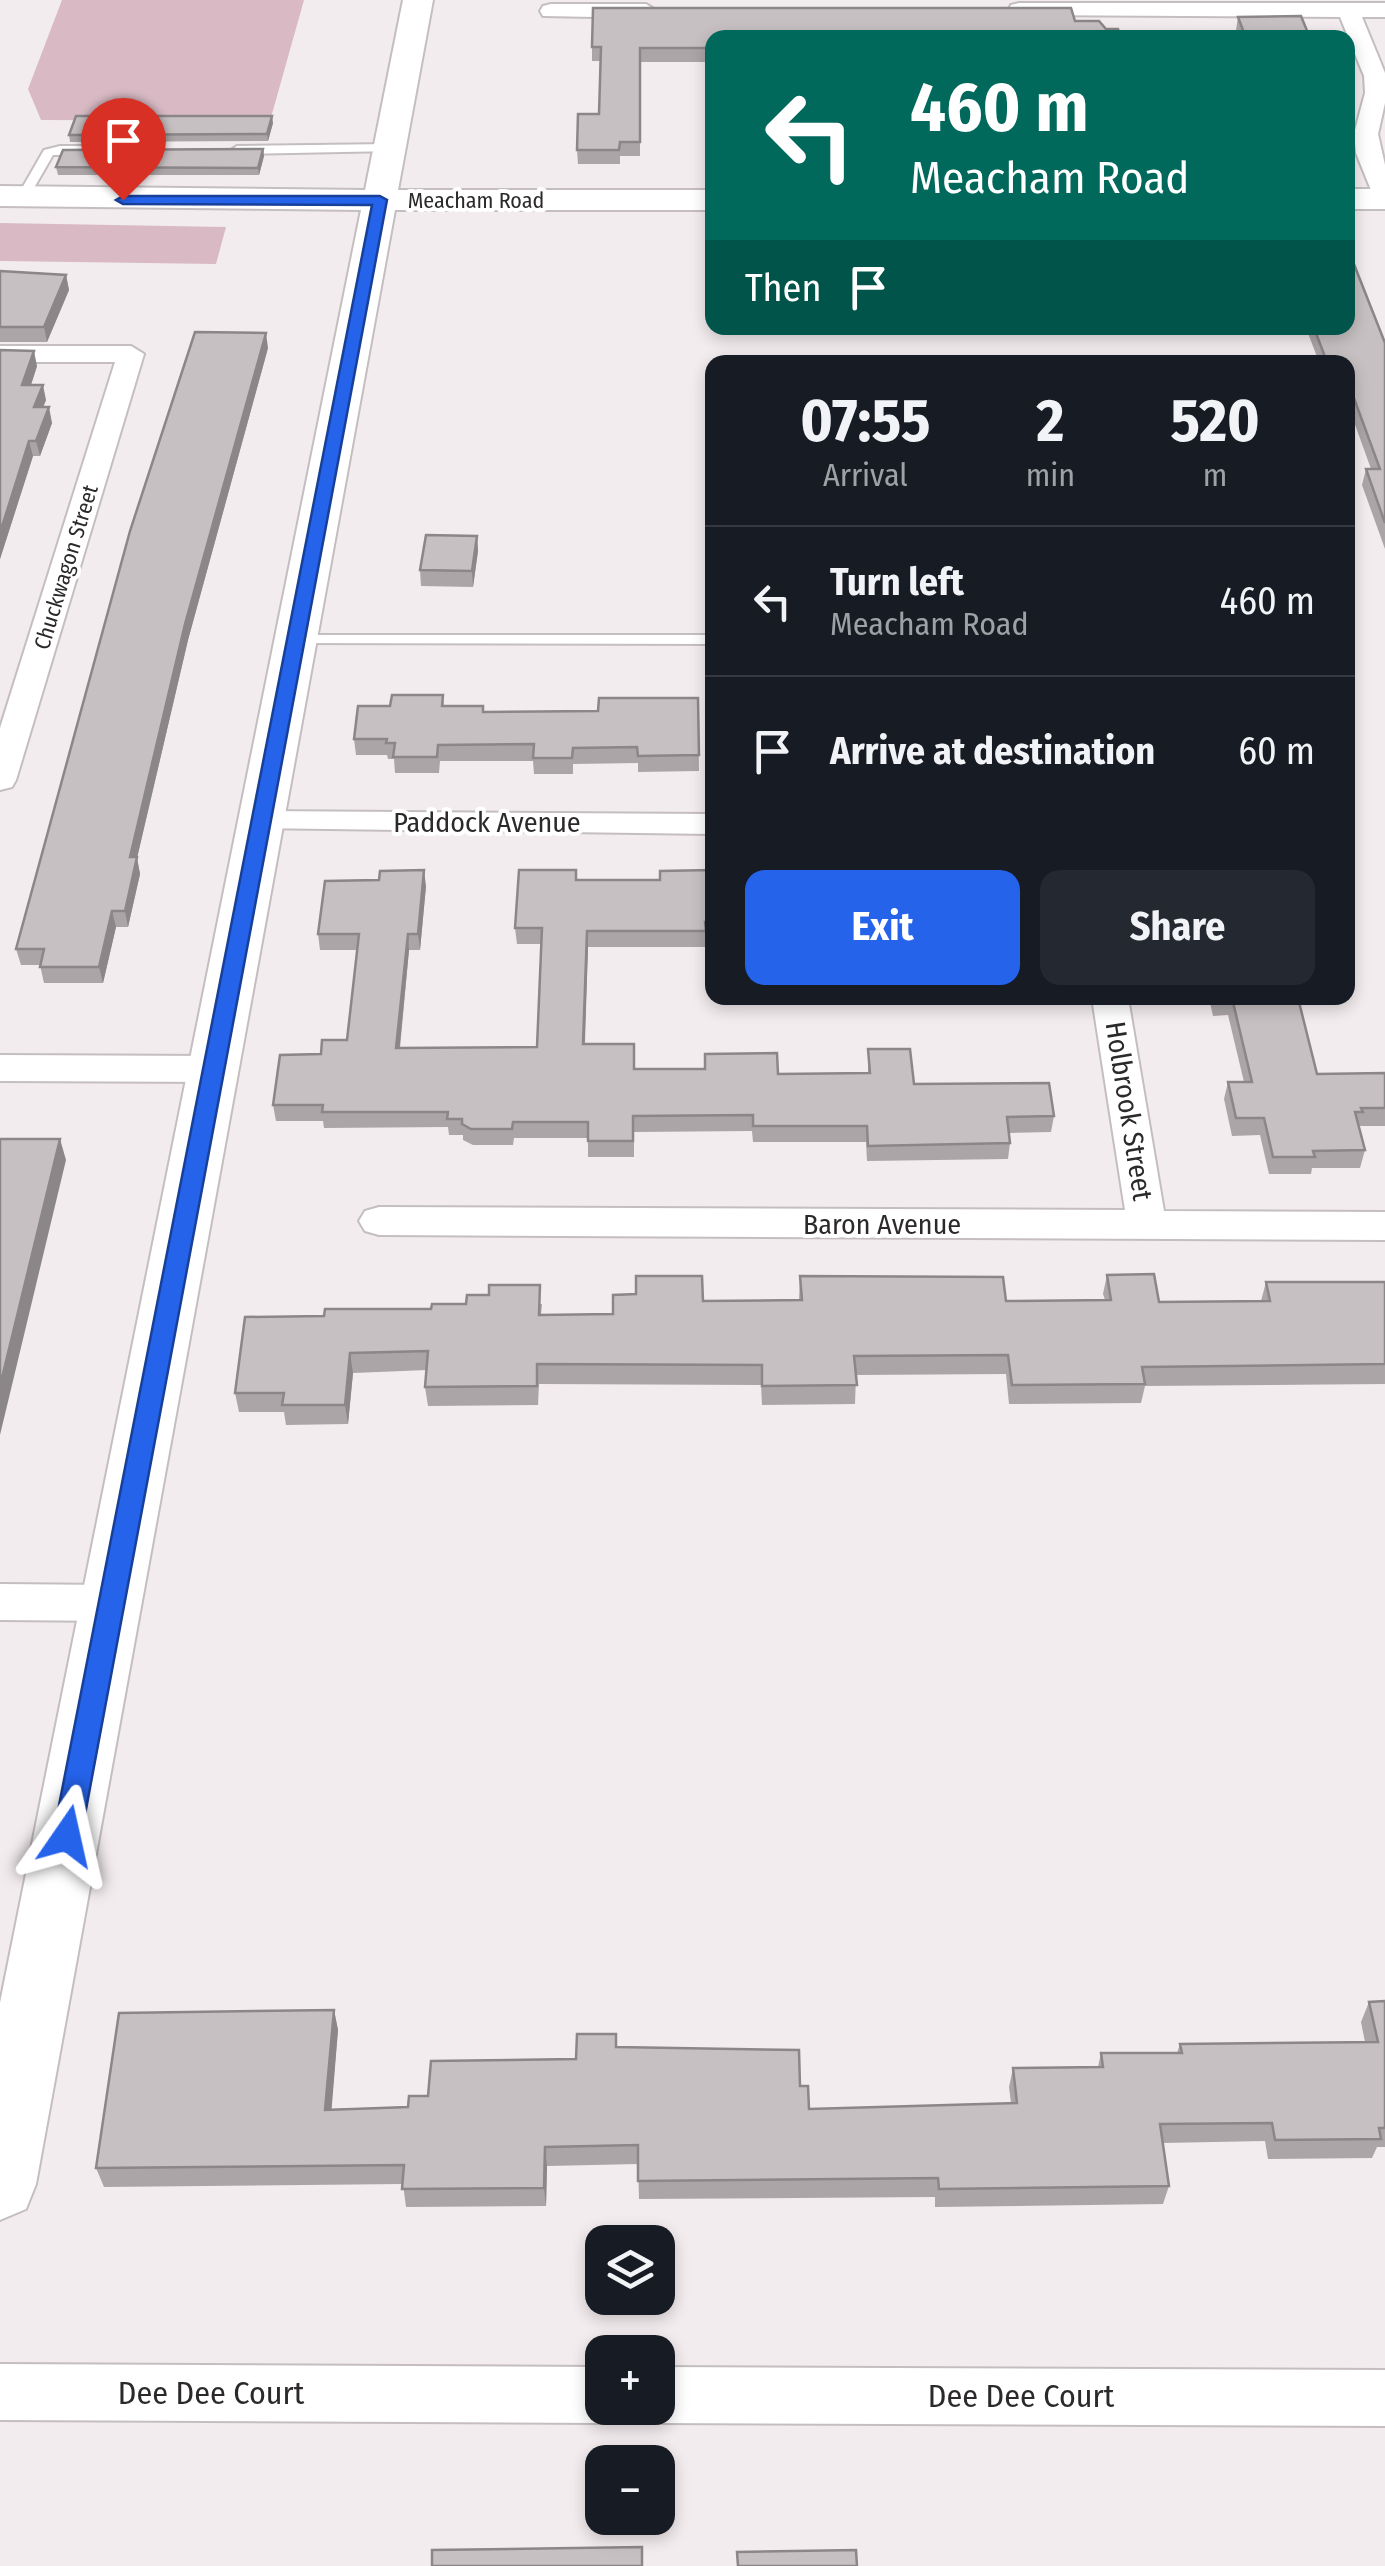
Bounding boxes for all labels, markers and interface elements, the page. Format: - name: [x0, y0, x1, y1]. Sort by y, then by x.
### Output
- text: 460 m: [910, 66, 1089, 150]
- icon: left: [745, 70, 875, 200]
- pin: [81, 98, 166, 201]
- icon: arrive: [96, 113, 151, 168]
- text: Meacham Road: [910, 151, 1189, 205]
- street label: Meacham Road: [408, 187, 544, 214]
- icon: arrive: [841, 260, 896, 315]
- text: Then: [745, 265, 821, 311]
- text: 07:55: [800, 385, 930, 457]
- text: 2: [1037, 385, 1064, 457]
- text: 520: [1170, 385, 1260, 457]
- text: Arrival: [823, 456, 908, 494]
- text: min: [1026, 456, 1075, 494]
- text: m: [1203, 456, 1227, 494]
- street label: Chuckwagon Street: [28, 481, 104, 653]
- text: Turn left: [830, 559, 964, 605]
- icon: left: [745, 574, 800, 629]
- text: 460 m: [1220, 578, 1315, 624]
- text: Meacham Road: [830, 605, 1029, 643]
- icon: arrive: [745, 724, 800, 779]
- text: Arrive at destination: [830, 728, 1155, 774]
- text: 60 m: [1238, 728, 1315, 774]
- street label: Paddock Avenue: [393, 806, 581, 839]
- button: Exit: [745, 870, 1020, 985]
- button: Share: [1040, 870, 1315, 985]
- street label: Holbrook Street: [1099, 1019, 1160, 1204]
- street label: Baron Avenue: [803, 1208, 961, 1241]
- position arrow: [15, 1784, 119, 1888]
- map controls: [585, 2225, 675, 2535]
- button: layers: [585, 2225, 675, 2315]
- button: +: [585, 2335, 675, 2425]
- street label: Dee Dee Court: [118, 2374, 305, 2412]
- street label: Dee Dee Court: [928, 2377, 1115, 2415]
- button: −: [585, 2445, 675, 2535]

